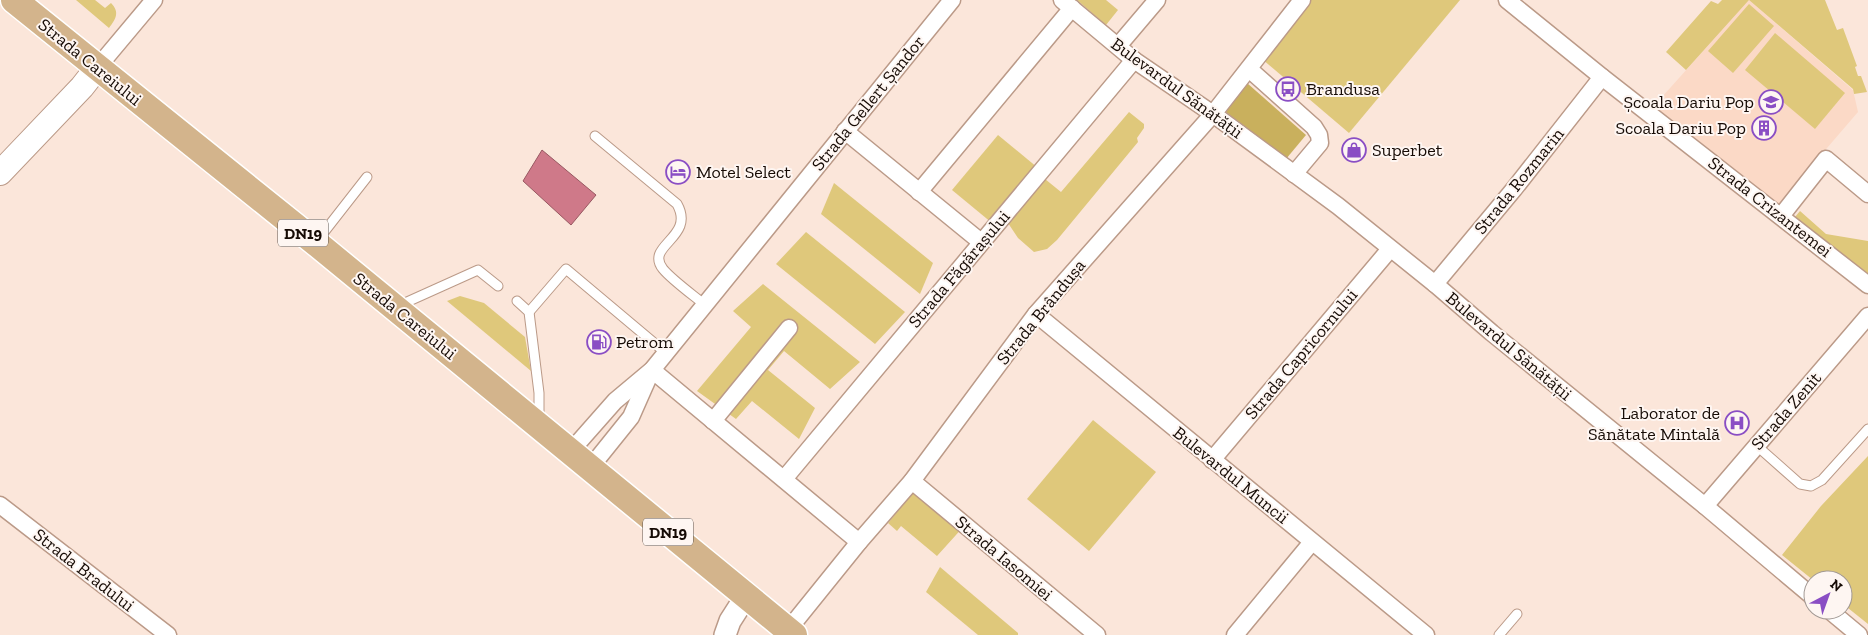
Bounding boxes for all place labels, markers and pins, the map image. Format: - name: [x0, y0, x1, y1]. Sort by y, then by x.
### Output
- bus stop icon: Brandusa: [1275, 76, 1301, 102]
- place label: Brandusa: [1306, 78, 1380, 100]
- school or university icon: Școala Dariu Pop: [1758, 89, 1784, 115]
- place label: Școala Dariu Pop: [1623, 91, 1754, 113]
- building icon: Scoala Dariu Pop: [1751, 115, 1777, 141]
- place label: Scoala Dariu Pop: [1615, 117, 1746, 139]
- shop icon: Superbet: [1341, 137, 1367, 163]
- place label: Superbet: [1372, 139, 1443, 161]
- hotel icon: Motel Select: [665, 159, 691, 185]
- place label: Motel Select: [696, 161, 791, 183]
- fuel station icon: Petrom: [586, 329, 612, 355]
- place label: Petrom: [616, 331, 674, 353]
- place label: Laborator de Sănătate Mintală: [1588, 402, 1720, 445]
- hospital icon: Laborator de Sănătate Mintală: [1724, 410, 1750, 436]

